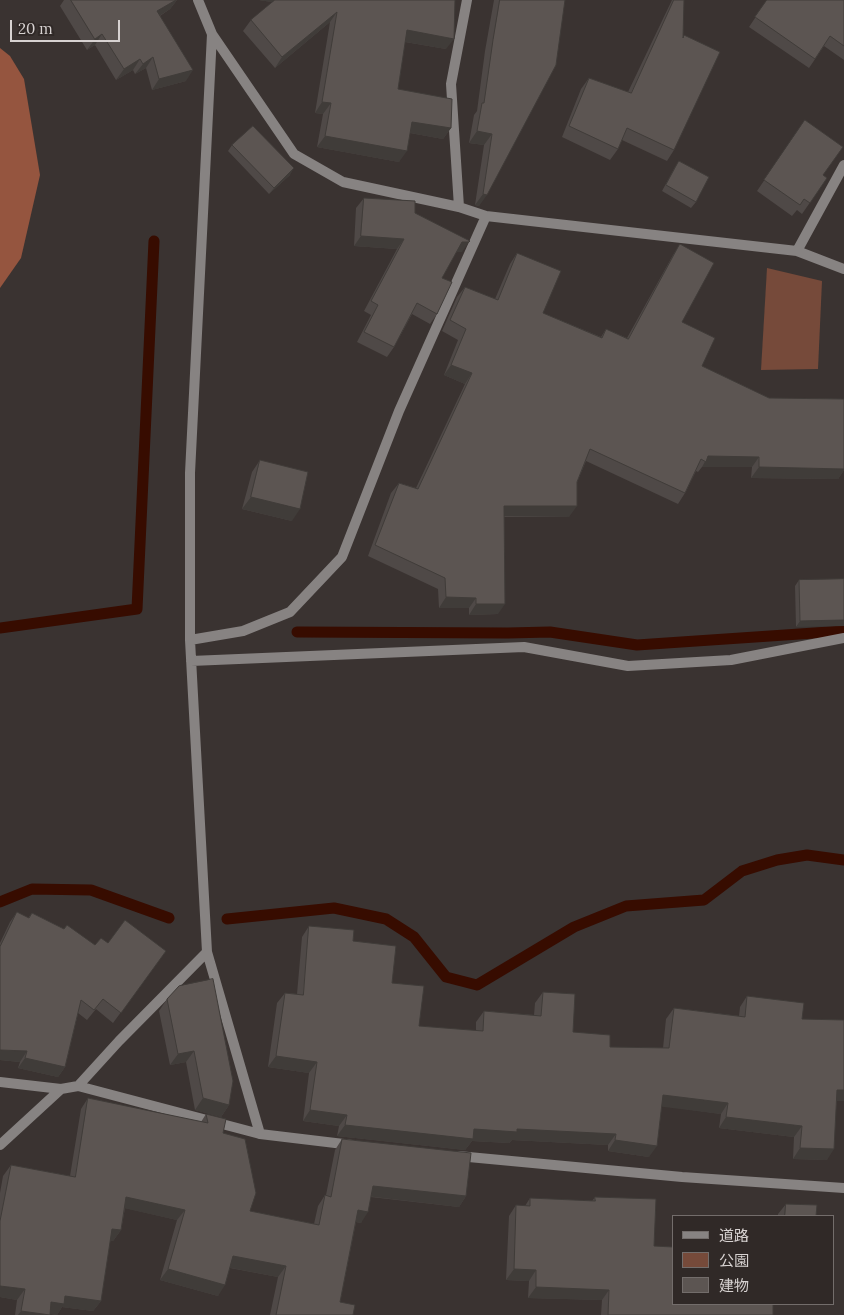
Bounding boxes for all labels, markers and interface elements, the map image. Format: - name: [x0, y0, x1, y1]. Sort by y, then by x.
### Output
- scale bar: [12, 10, 122, 42]
- text: 20 m: [18, 19, 53, 38]
- legend: [672, 1215, 834, 1305]
- text: 道路: [719, 1226, 749, 1245]
- text: 公園: [719, 1251, 749, 1270]
- text: 建物: [719, 1276, 749, 1295]

